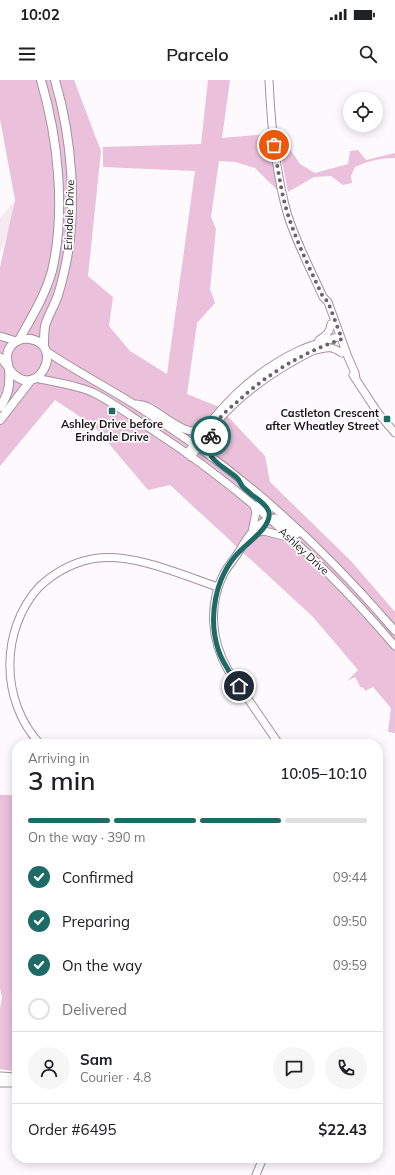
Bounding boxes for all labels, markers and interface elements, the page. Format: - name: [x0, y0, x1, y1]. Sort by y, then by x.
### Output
- text: 10:02: [20, 5, 60, 24]
- icon: menu: [16, 43, 38, 65]
- text: Parcelo: [166, 43, 229, 66]
- icon: search: [357, 43, 379, 65]
- map controls: [343, 92, 383, 132]
- button: locate: [343, 92, 383, 132]
- pin: [257, 128, 291, 162]
- icon: bag: [263, 134, 285, 156]
- street label: Erindale Drive: [61, 179, 77, 251]
- marker: Ashley Drive before Erindale Drive: [107, 406, 117, 416]
- place label: Castleton Crescent after Wheatley Street: [266, 406, 379, 433]
- marker: Castleton Crescent after Wheatley Street: [382, 414, 392, 424]
- courier: [191, 416, 231, 456]
- place label: Ashley Drive before Erindale Drive: [61, 417, 163, 444]
- icon: bike: [200, 425, 222, 447]
- street label: Ashley Drive: [276, 524, 332, 578]
- pin: [222, 669, 256, 703]
- icon: home: [228, 675, 250, 697]
- text: Arriving in: [28, 750, 90, 766]
- text: 3 min: [28, 764, 96, 797]
- text: 10:05–10:10: [280, 764, 367, 783]
- text: On the way · 390 m: [28, 829, 145, 845]
- icon: check: [28, 866, 50, 888]
- text: Confirmed: [62, 868, 133, 887]
- text: 09:44: [333, 869, 367, 885]
- icon: check: [28, 910, 50, 932]
- text: Preparing: [62, 912, 130, 931]
- text: 09:50: [333, 913, 367, 929]
- icon: check: [28, 954, 50, 976]
- text: On the way: [62, 956, 142, 975]
- text: 09:59: [333, 957, 367, 973]
- text: Delivered: [62, 1000, 127, 1019]
- button: person: [28, 1047, 70, 1089]
- button: chat: [273, 1047, 315, 1089]
- button: phone: [325, 1047, 367, 1089]
- text: Sam: [80, 1050, 112, 1069]
- text: Courier · 4.8: [80, 1069, 151, 1085]
- text: Order #6495: [28, 1120, 116, 1139]
- text: $22.43: [318, 1120, 367, 1139]

